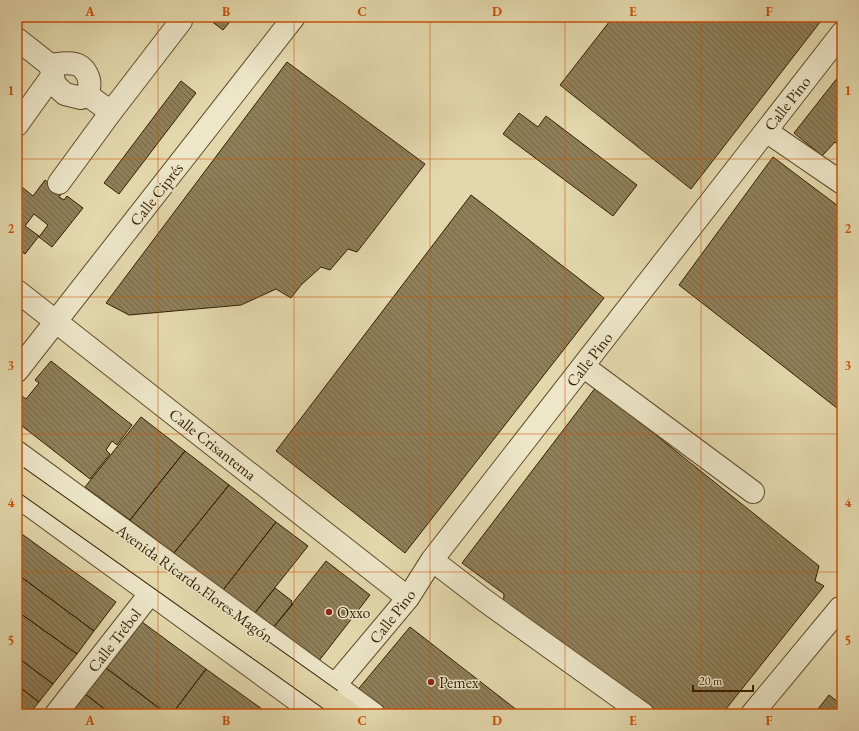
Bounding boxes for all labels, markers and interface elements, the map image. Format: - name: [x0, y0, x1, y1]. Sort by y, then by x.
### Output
- text: A: [84, 3, 95, 20]
- text: B: [222, 3, 230, 20]
- text: C: [357, 3, 367, 20]
- text: D: [492, 3, 502, 20]
- text: E: [629, 3, 637, 20]
- text: F: [765, 3, 773, 20]
- street label: Calle Pino: [759, 72, 815, 135]
- text: 1: [8, 82, 15, 99]
- text: 1: [845, 82, 852, 99]
- street label: Calle Ciprés: [125, 158, 188, 230]
- text: 2: [8, 220, 15, 237]
- text: 2: [845, 220, 852, 237]
- street label: Calle Pino: [561, 328, 617, 391]
- text: 3: [8, 357, 15, 374]
- text: 3: [845, 357, 852, 374]
- street label: Calle Crisantema: [165, 404, 261, 486]
- text: 4: [8, 494, 15, 511]
- text: 4: [845, 494, 852, 511]
- street label: Avenida Ricardo Flores Magón: [111, 519, 278, 648]
- street label: Calle Pino: [364, 585, 420, 648]
- place label: Oxxo: [337, 602, 371, 623]
- street label: Calle Trébol: [83, 604, 146, 676]
- marker: Oxxo: [324, 607, 334, 617]
- text: 5: [8, 632, 14, 649]
- text: 5: [845, 632, 851, 649]
- scale bar: [693, 667, 753, 693]
- place label: Pemex: [439, 672, 479, 693]
- text: 20 m: [699, 673, 723, 689]
- marker: Pemex: [426, 677, 436, 687]
- text: A: [84, 712, 95, 729]
- text: B: [222, 712, 230, 729]
- text: C: [357, 712, 367, 729]
- text: D: [492, 712, 502, 729]
- text: E: [629, 712, 637, 729]
- text: F: [765, 712, 773, 729]

